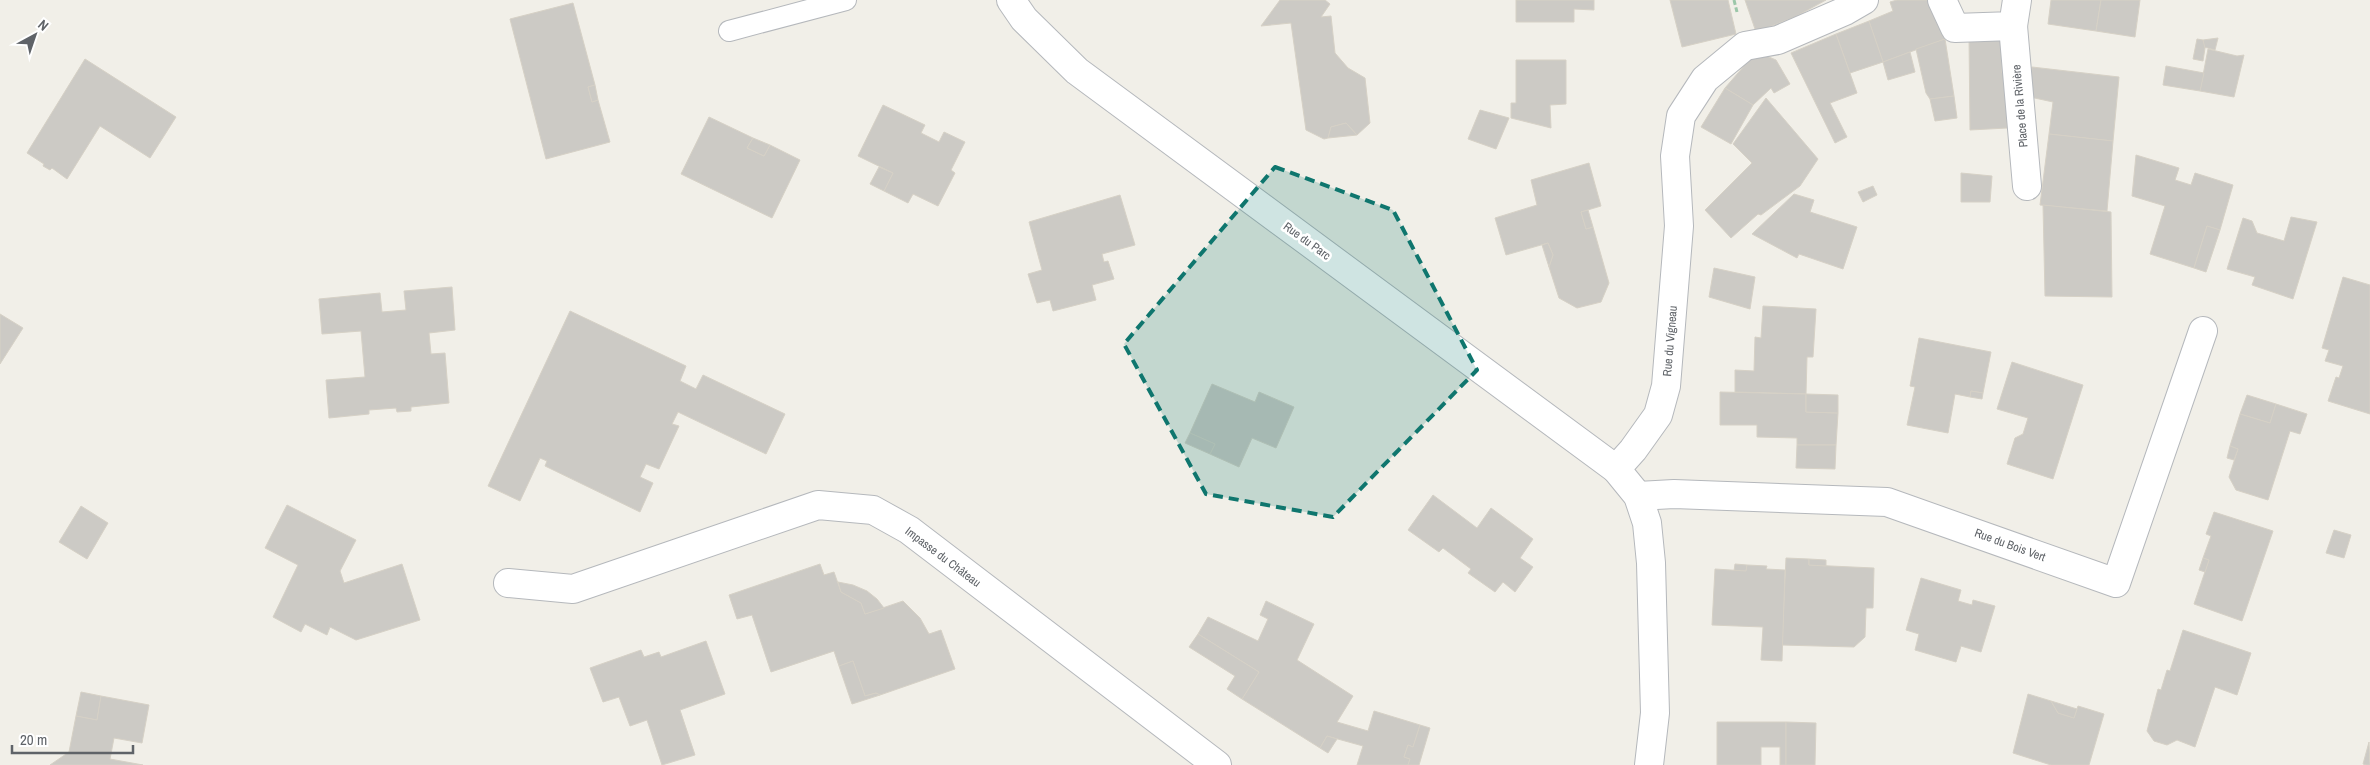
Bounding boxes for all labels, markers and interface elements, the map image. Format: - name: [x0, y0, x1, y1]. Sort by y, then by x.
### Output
- north arrow: [10, 10, 60, 60]
- text: N: [34, 15, 52, 35]
- street label: Place de la Rivière: [2008, 64, 2032, 148]
- street label: Rue du Parc: [1280, 218, 1334, 264]
- street label: Rue du Vigneau: [1659, 305, 1681, 377]
- street label: Impasse du Château: [902, 523, 984, 591]
- street label: Rue du Bois Vert: [1972, 525, 2048, 565]
- scale bar: [12, 722, 134, 754]
- text: 20 m: [20, 729, 47, 750]

